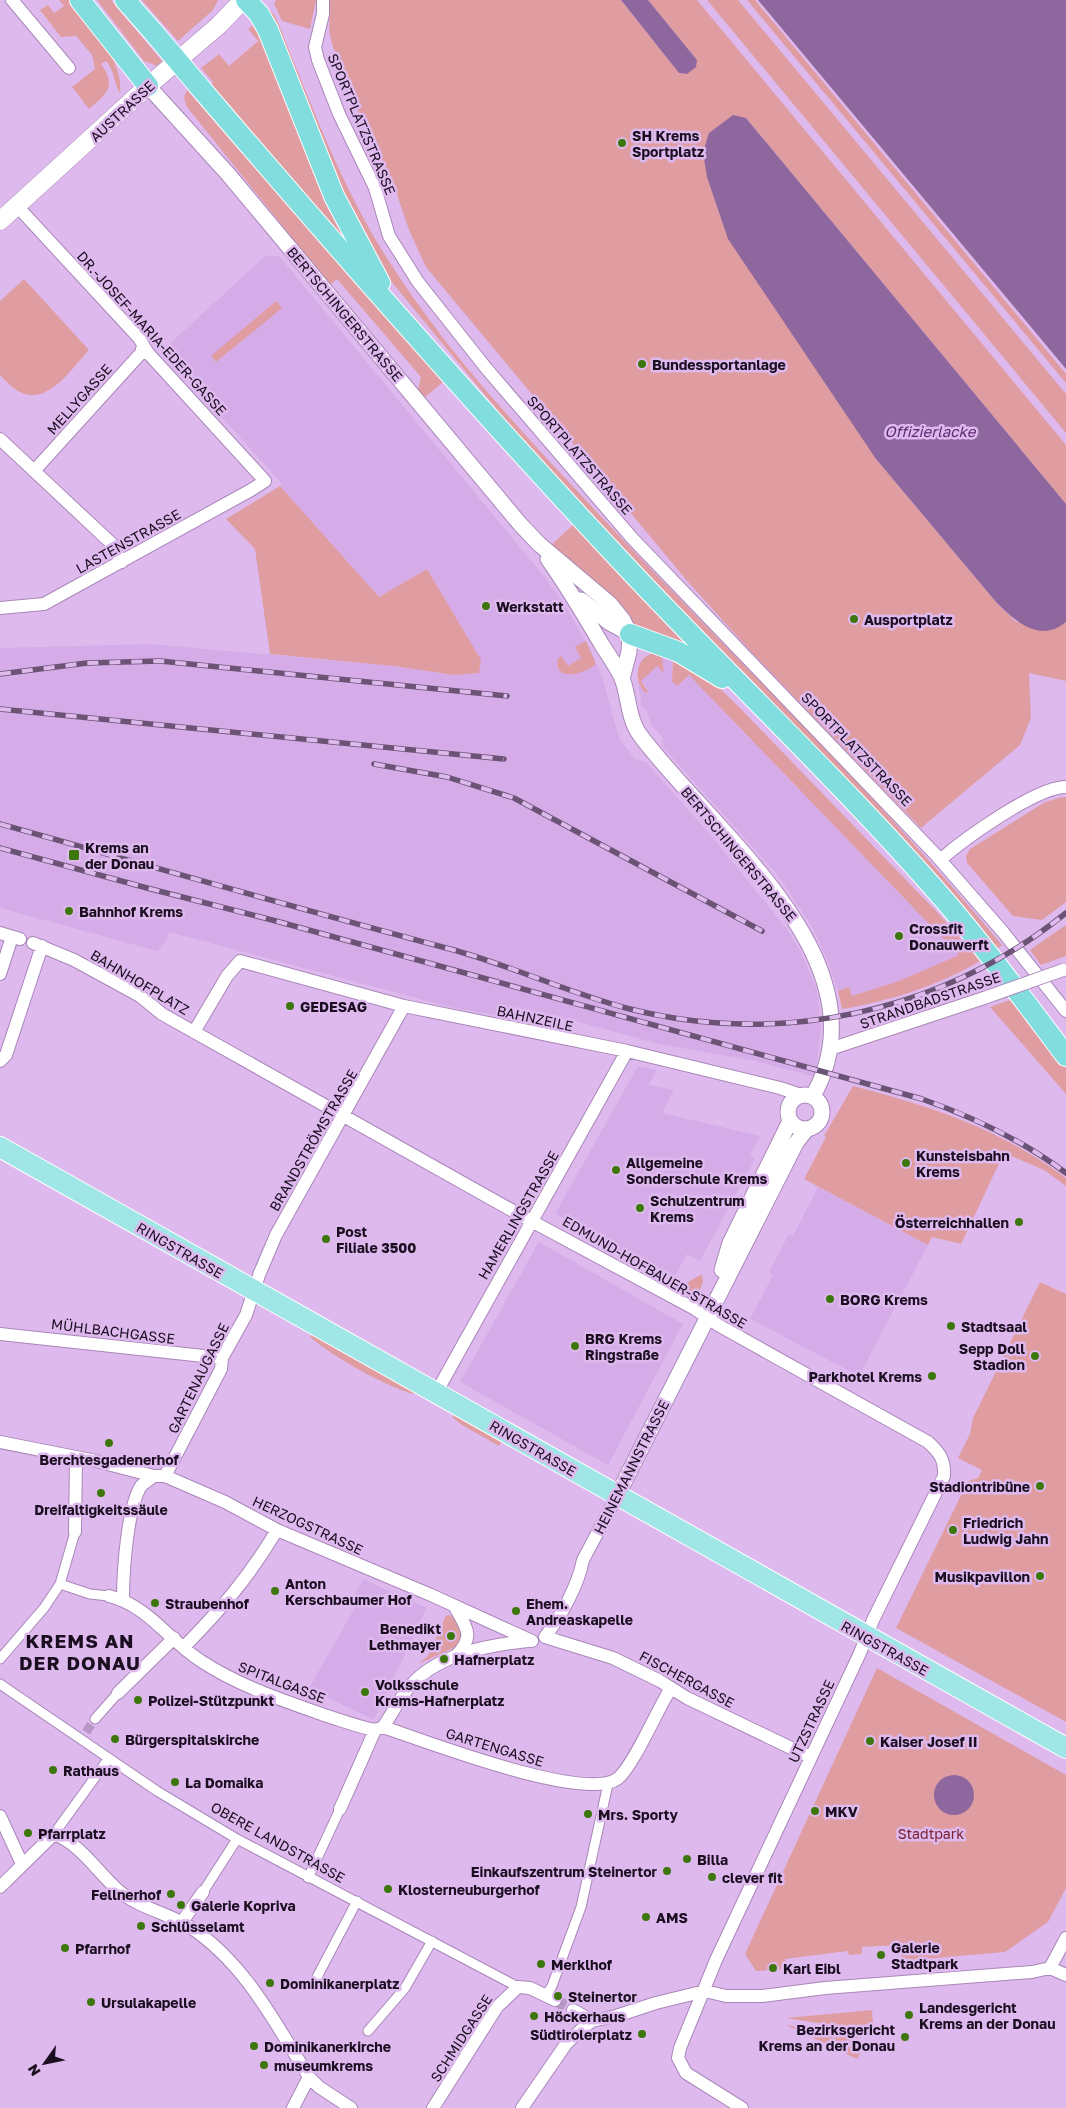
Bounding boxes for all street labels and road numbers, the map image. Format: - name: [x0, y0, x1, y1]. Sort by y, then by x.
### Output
- street label: SPORTPLATZSTRASSE: [324, 51, 400, 197]
- street label: AUSTRASSE: [86, 77, 158, 145]
- street label: BERTSCHINGERSTRASSE: [284, 243, 406, 385]
- street label: DR.-JOSEF-MARIA-EDER-GASSE: [74, 247, 230, 419]
- street label: MELLYGASSE: [43, 360, 115, 438]
- street label: SPORTPLATZSTRASSE: [524, 392, 636, 518]
- street label: LASTENSTRASSE: [73, 505, 183, 577]
- street label: SPORTPLATZSTRASSE: [798, 688, 916, 810]
- street label: BERTSCHINGERSTRASSE: [678, 783, 800, 925]
- street label: BAHNHOFPLATZ: [88, 946, 192, 1018]
- street label: STRANDBADSTRASSE: [857, 968, 1003, 1032]
- street label: BAHNZEILE: [495, 1002, 575, 1034]
- street label: BRANDSTRÖMSTRASSE: [265, 1066, 361, 1214]
- street label: HAMERLINGSTRASSE: [474, 1148, 562, 1282]
- street label: EDMUND-HOFBAUER-STRASSE: [560, 1212, 750, 1332]
- street label: RINGSTRASSE: [134, 1218, 226, 1282]
- street label: MÜHLBACHGASSE: [50, 1315, 176, 1347]
- street label: GARTENAUGASSE: [164, 1320, 232, 1436]
- street label: HEINEMANNSTRASSE: [590, 1397, 672, 1537]
- street label: RINGSTRASSE: [487, 1416, 579, 1480]
- street label: HERZOGSTRASSE: [250, 1492, 366, 1558]
- street label: RINGSTRASSE: [838, 1617, 932, 1679]
- street label: FISCHERGASSE: [637, 1647, 737, 1711]
- street label: SPITALGASSE: [236, 1658, 328, 1706]
- street label: UTZSTRASSE: [784, 1677, 838, 1765]
- street label: GARTENGASSE: [444, 1724, 546, 1770]
- street label: OBERE LANDSTRASSE: [208, 1798, 348, 1886]
- street label: SCHMIDGASSE: [426, 1991, 496, 2085]

